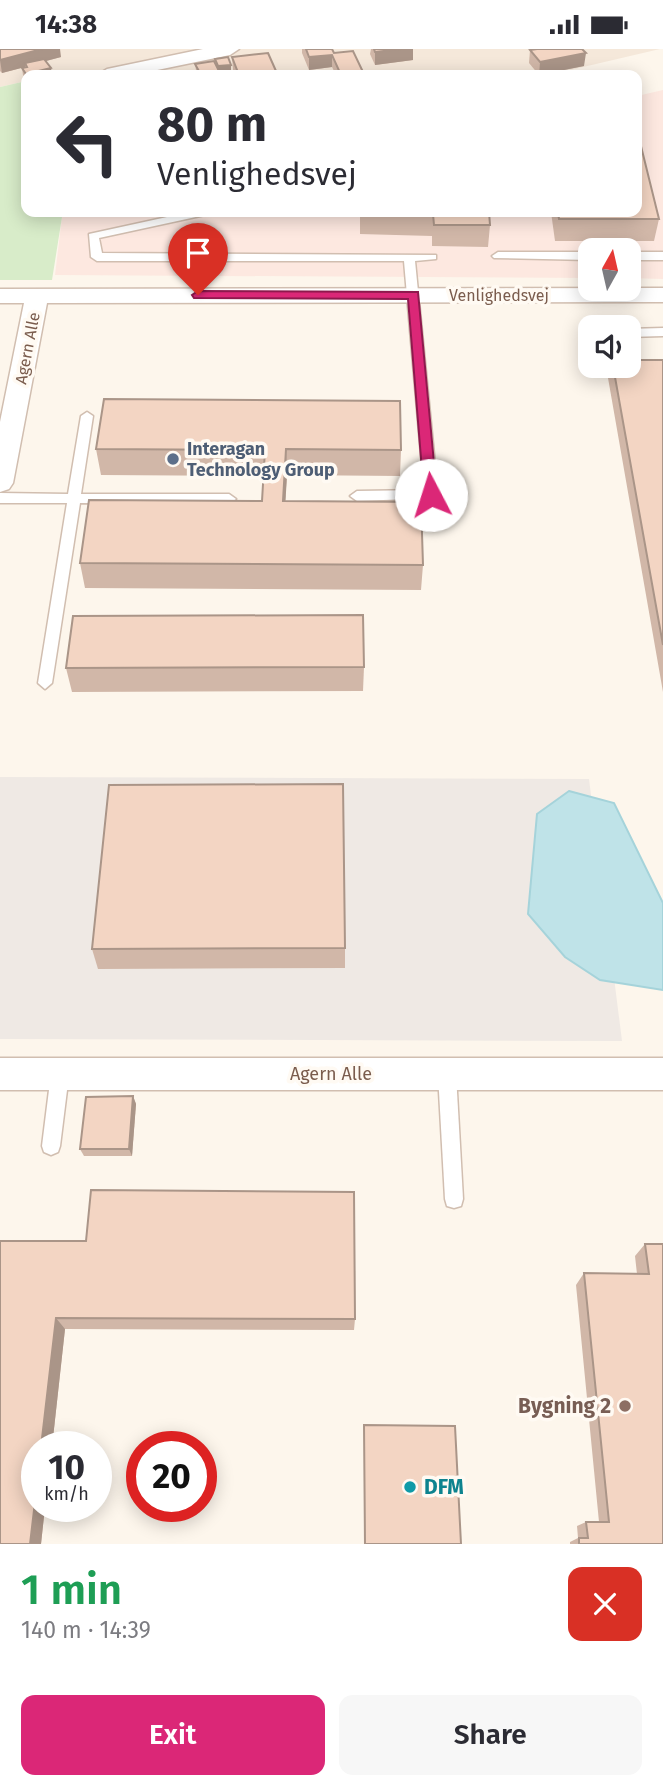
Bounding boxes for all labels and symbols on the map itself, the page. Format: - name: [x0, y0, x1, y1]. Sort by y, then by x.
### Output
- pin: [168, 223, 228, 295]
- north arrow: [578, 238, 640, 301]
- street label: Venlighedsvej: [449, 286, 549, 305]
- street label: Agern Alle: [11, 310, 44, 386]
- place label: Interagan Technology Group: [187, 438, 335, 481]
- marker: Interagan Technology Group: [165, 451, 181, 467]
- position arrow: [394, 458, 468, 532]
- street label: Agern Alle: [290, 1063, 372, 1085]
- place label: Bygning 2: [518, 1393, 611, 1419]
- marker: Bygning 2: [617, 1398, 633, 1414]
- speed limit sign: 20: [126, 1431, 217, 1522]
- place label: DFM: [424, 1474, 464, 1500]
- marker: DFM: [402, 1479, 418, 1495]

